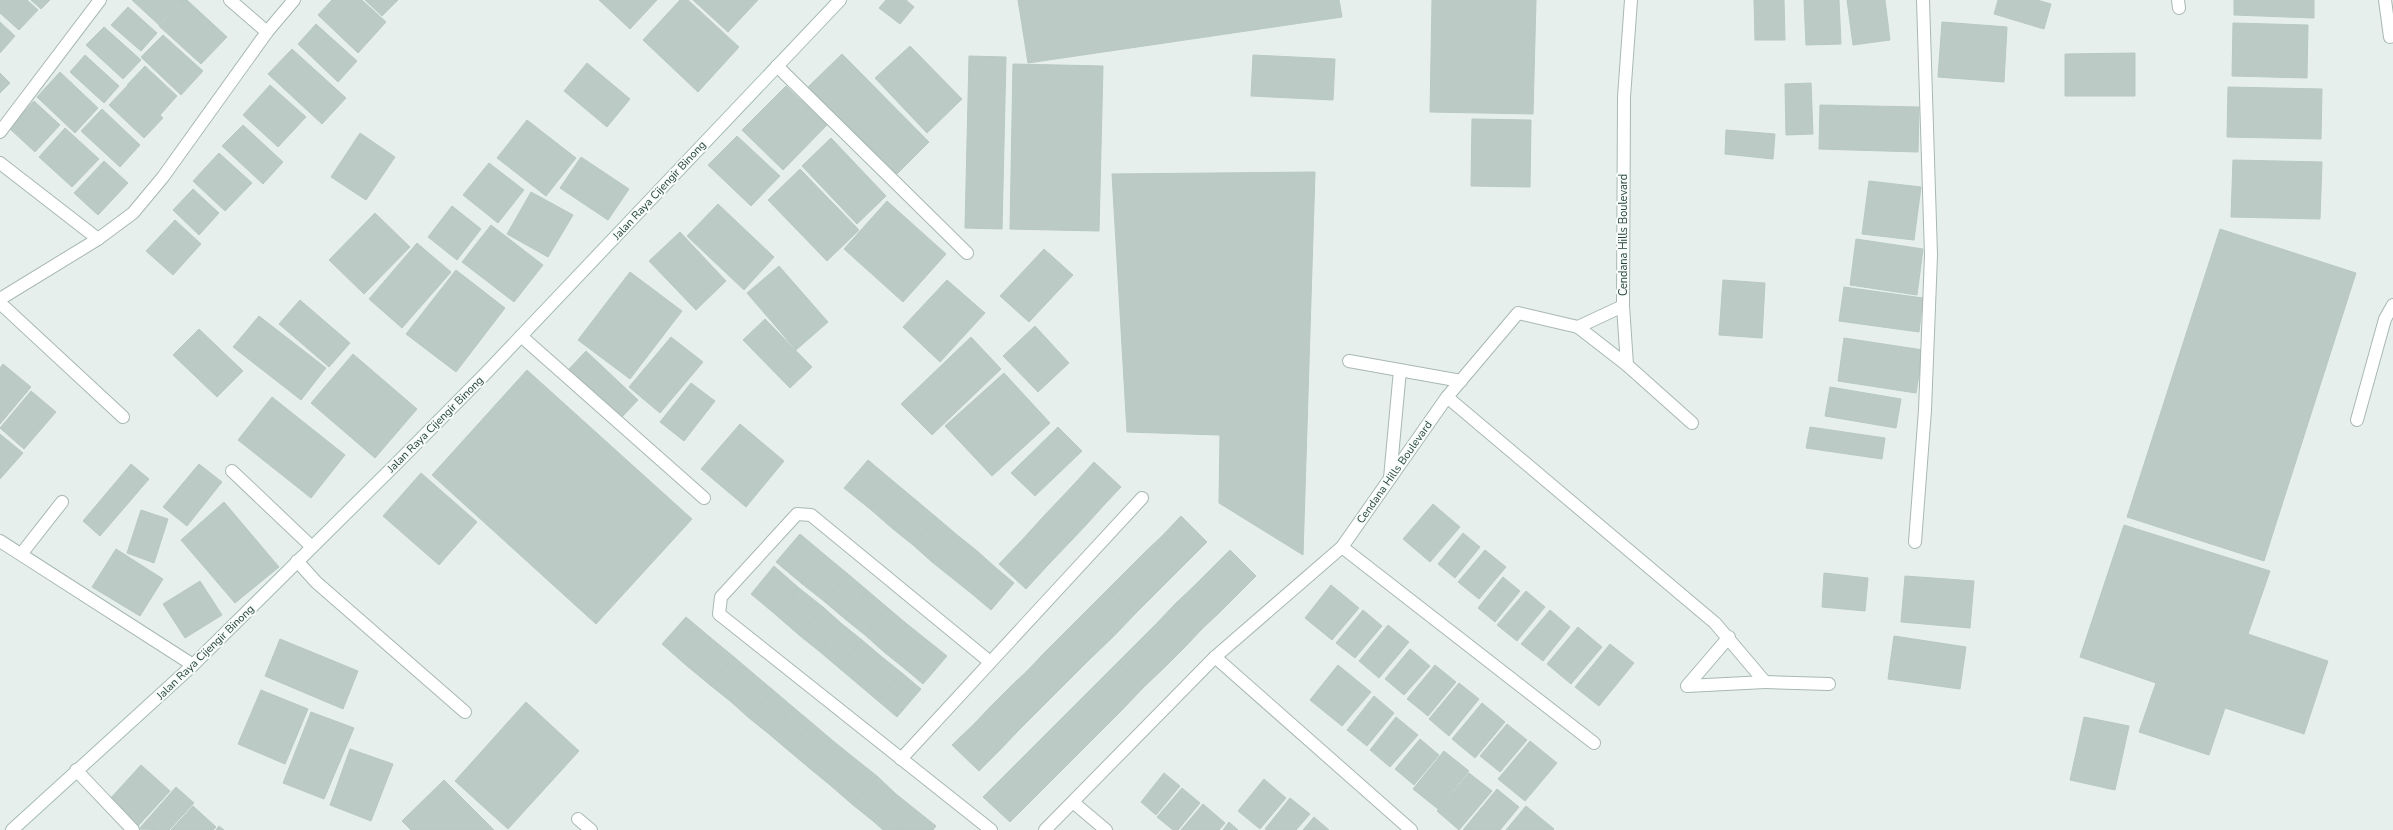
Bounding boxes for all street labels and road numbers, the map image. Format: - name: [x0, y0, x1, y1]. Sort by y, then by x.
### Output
- street label: Jalan Raya Cijengir Binong: [609, 138, 709, 244]
- street label: Cendana Hills Boulevard: [1616, 174, 1631, 296]
- street label: Jalan Raya Cijengir Binong: [383, 373, 487, 476]
- street label: Cendana Hills Boulevard: [1353, 418, 1436, 527]
- street label: Jalan Raya Cijengir Binong: [153, 602, 257, 704]

